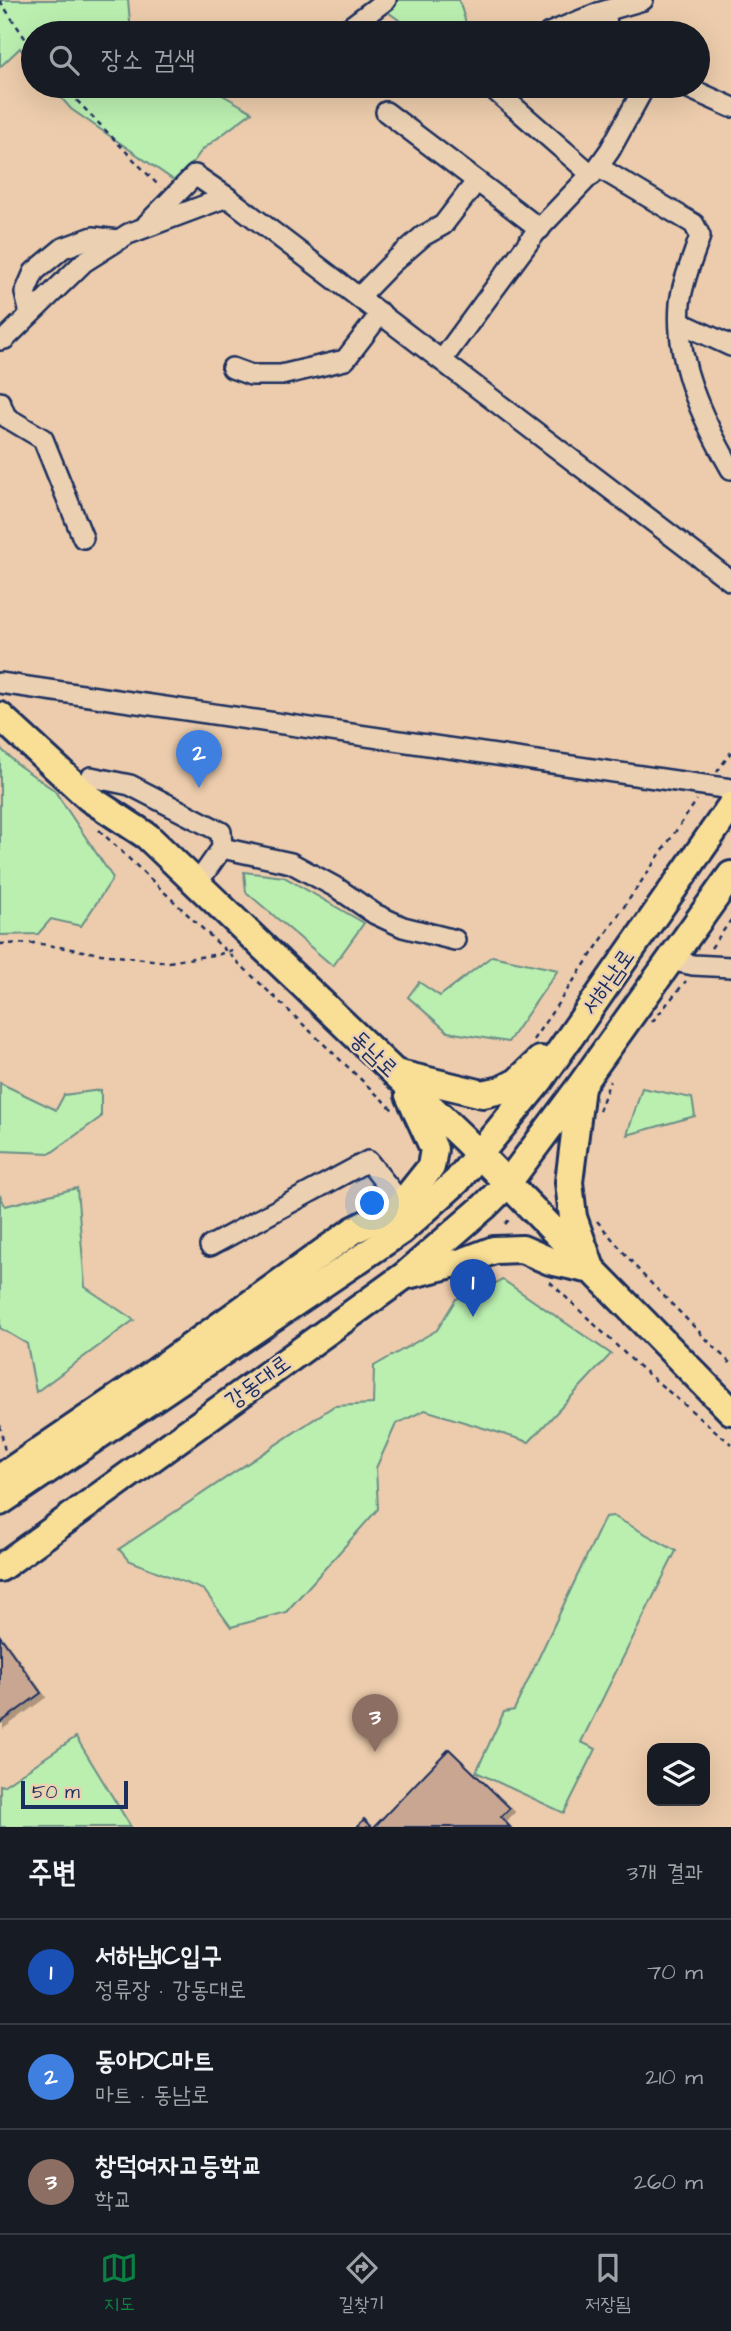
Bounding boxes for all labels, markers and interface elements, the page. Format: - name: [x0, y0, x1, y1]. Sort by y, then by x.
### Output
- search box: [21, 21, 710, 98]
- icon: search: [45, 41, 83, 79]
- text: 장소 검색: [101, 42, 195, 78]
- pin: 2: [176, 730, 222, 788]
- street label: 서하남로: [574, 943, 642, 1021]
- street label: 동남로: [343, 1023, 405, 1085]
- your location: [355, 1186, 389, 1220]
- pin: 1: [450, 1259, 496, 1317]
- street label: 강동대로: [219, 1347, 297, 1417]
- pin: 3: [352, 1694, 398, 1752]
- map controls: [647, 1743, 710, 1806]
- button: layers: [647, 1743, 710, 1806]
- scale bar: [21, 1778, 128, 1810]
- text: 50 m: [32, 1779, 80, 1806]
- text: 주변: [28, 1852, 76, 1894]
- text: 3개 결과: [627, 1857, 703, 1889]
- text: 서하남IC입구: [95, 1938, 222, 1974]
- text: 1: [50, 1956, 52, 1988]
- text: 70 m: [647, 1956, 703, 1988]
- text: 정류장 · 강동대로: [95, 1974, 246, 2006]
- text: 동아DC마트: [95, 2043, 214, 2079]
- text: 2: [44, 2061, 58, 2093]
- text: 210 m: [645, 2061, 703, 2093]
- text: 마트 · 동남로: [95, 2079, 209, 2111]
- text: 창덕여자고등학교: [95, 2148, 262, 2184]
- text: 3: [45, 2166, 57, 2198]
- text: 260 m: [634, 2166, 703, 2198]
- text: 학교: [95, 2184, 132, 2216]
- tab: 지도: [100, 2249, 138, 2318]
- tab: 길찾기: [339, 2249, 384, 2318]
- tab: 저장됨: [585, 2249, 631, 2318]

